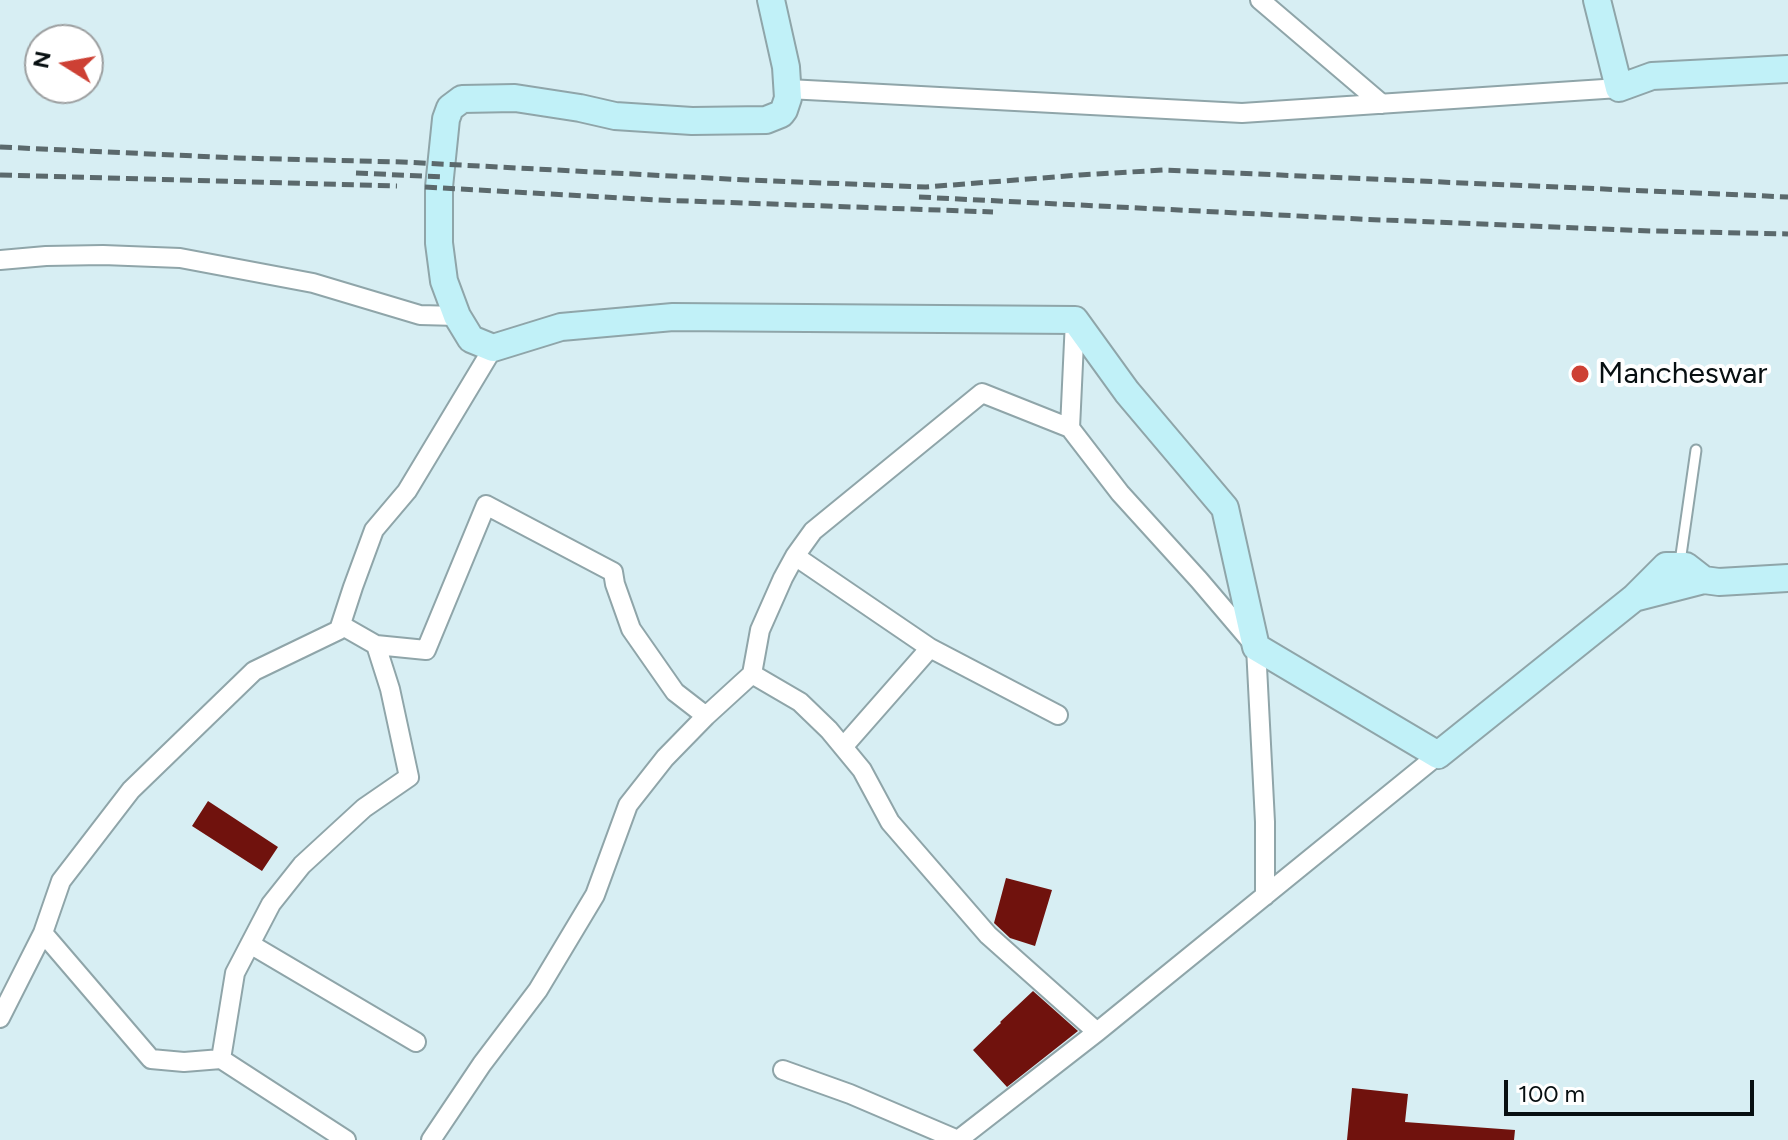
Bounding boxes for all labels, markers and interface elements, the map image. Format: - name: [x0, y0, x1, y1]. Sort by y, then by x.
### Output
- north arrow: [24, 24, 104, 104]
- text: N: [27, 49, 57, 71]
- place label: Mancheswar: [1598, 356, 1767, 392]
- marker: Mancheswar: [1569, 363, 1591, 385]
- scale bar: [1508, 1064, 1758, 1114]
- text: 100 m: [1518, 1079, 1585, 1108]

